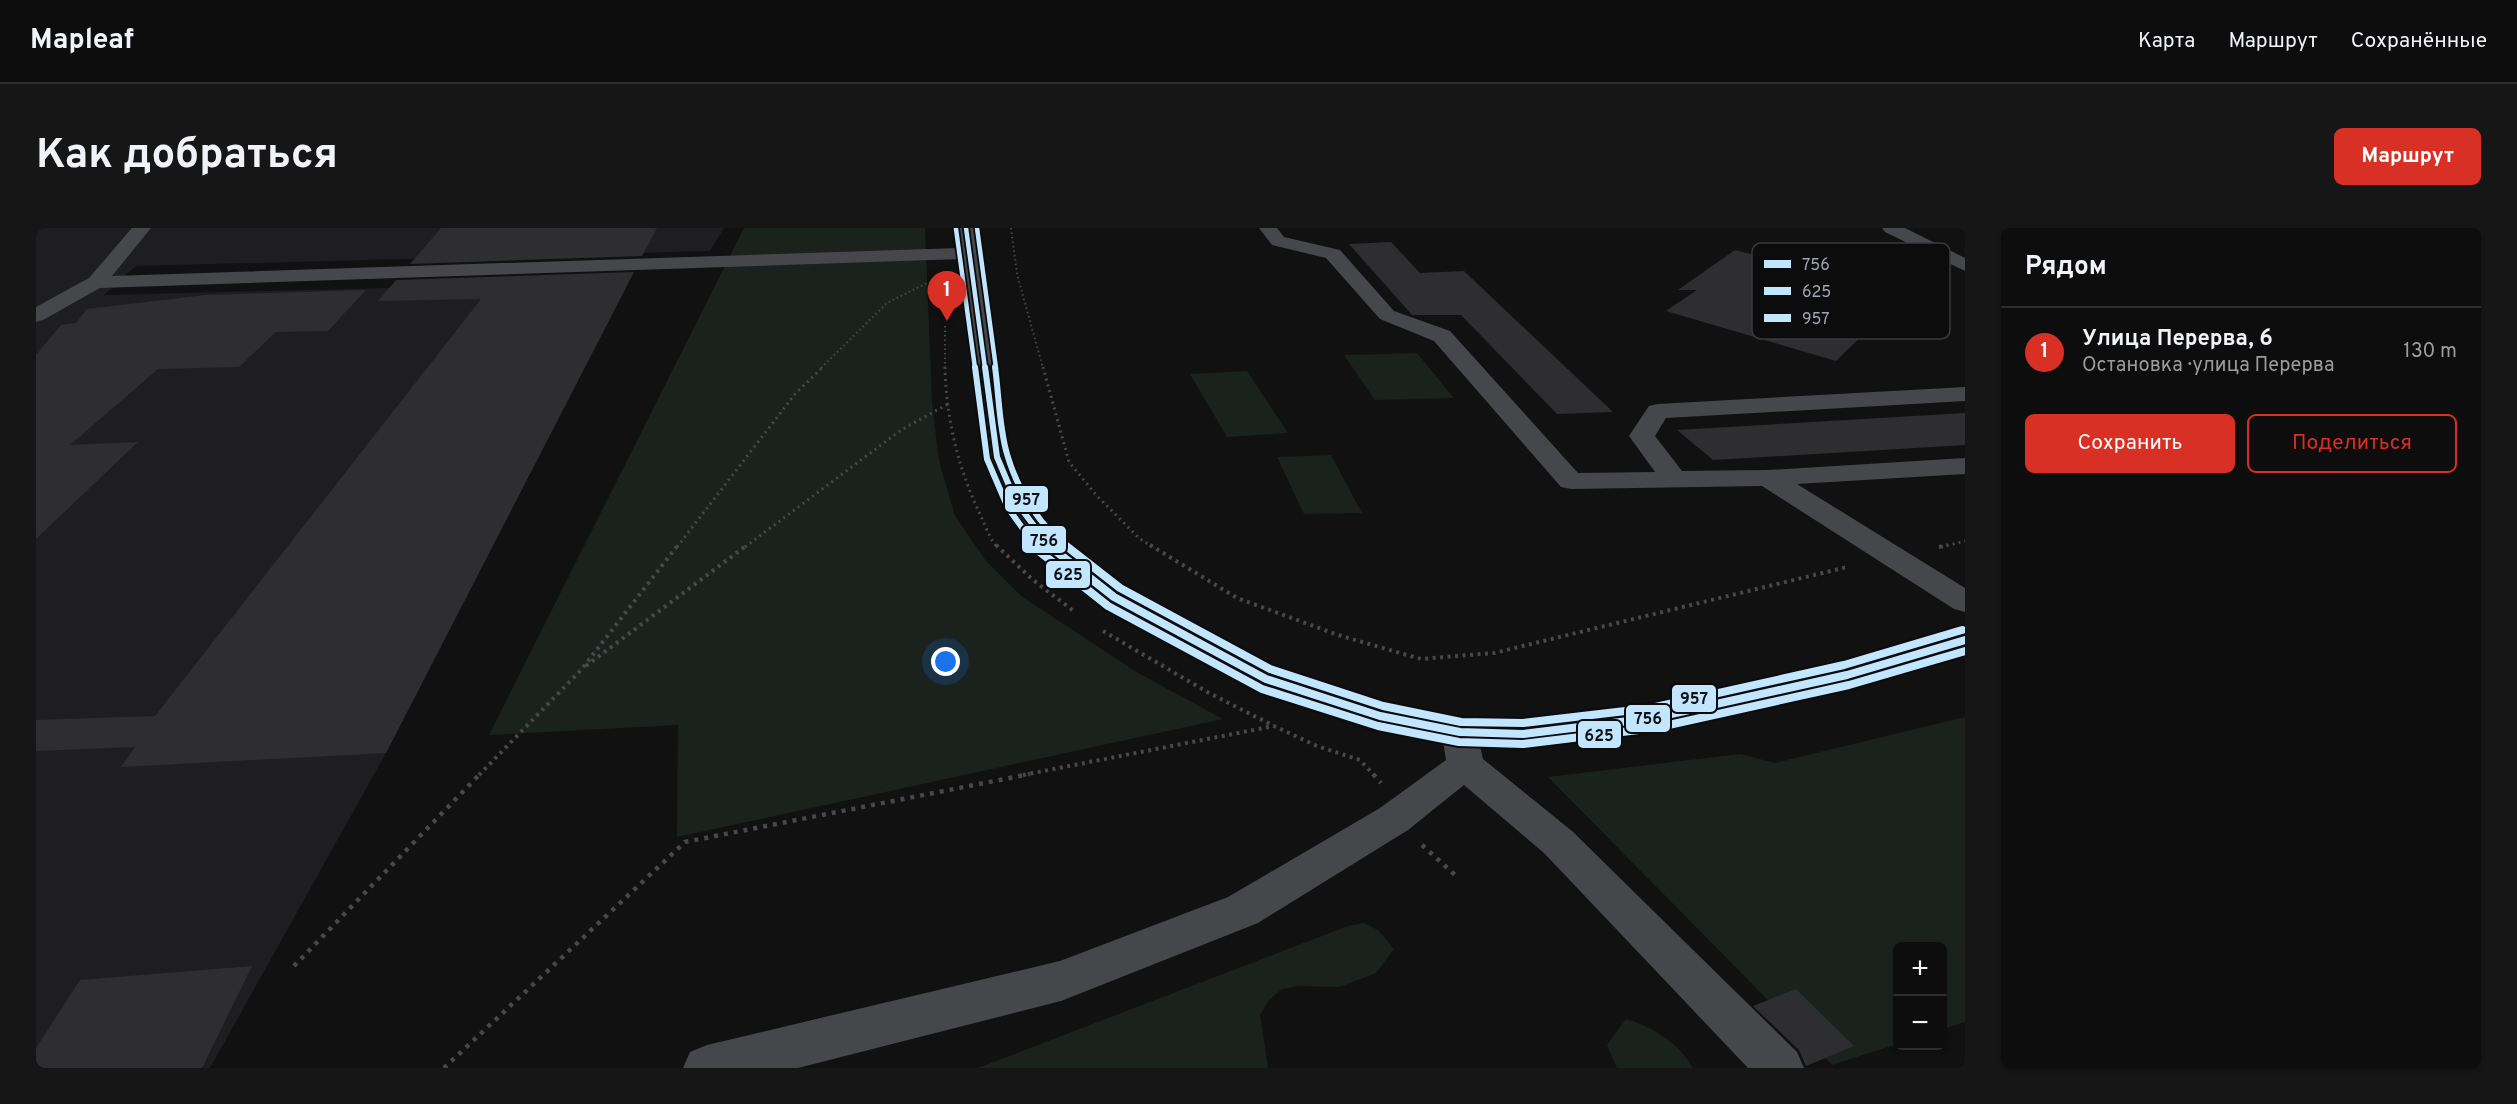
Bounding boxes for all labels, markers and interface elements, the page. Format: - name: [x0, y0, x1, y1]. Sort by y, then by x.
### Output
- text: Mapleaf: [30, 23, 134, 59]
- text: Карта: [2138, 28, 2195, 55]
- text: Маршрут: [2228, 28, 2318, 55]
- text: Сохранённые: [2351, 28, 2487, 55]
- button: Маршрут: [2334, 128, 2481, 185]
- text: Как добраться: [36, 130, 338, 183]
- legend: [1752, 243, 1950, 339]
- text: Рядом: [2025, 251, 2107, 284]
- text: 756: [1802, 256, 1830, 276]
- pin: 1: [928, 272, 966, 321]
- text: 625: [1802, 283, 1831, 303]
- text: 957: [1802, 310, 1830, 330]
- text: Улица Перерва, 6: [2082, 326, 2273, 353]
- text: 1: [2041, 339, 2049, 365]
- text: 130 m: [2403, 339, 2457, 365]
- text: Остановка · улица Перерва: [2082, 353, 2335, 379]
- button: Сохранить: [2025, 414, 2235, 473]
- button: Поделиться: [2247, 414, 2457, 473]
- line badge: 957: [1004, 485, 1049, 513]
- text: 957: [1012, 491, 1040, 511]
- line badge: 756: [1021, 525, 1067, 554]
- text: 756: [1030, 532, 1058, 552]
- line badge: 625: [1045, 560, 1091, 589]
- text: 625: [1053, 566, 1083, 586]
- your location: [931, 647, 960, 676]
- line badge: 957: [1671, 684, 1717, 713]
- text: 957: [1680, 690, 1708, 710]
- line badge: 756: [1625, 704, 1671, 733]
- text: 756: [1634, 710, 1662, 730]
- line badge: 625: [1577, 720, 1622, 749]
- text: 625: [1584, 727, 1614, 747]
- map controls: [1893, 942, 1947, 1050]
- button: +: [1893, 942, 1947, 996]
- button: −: [1893, 996, 1947, 1050]

